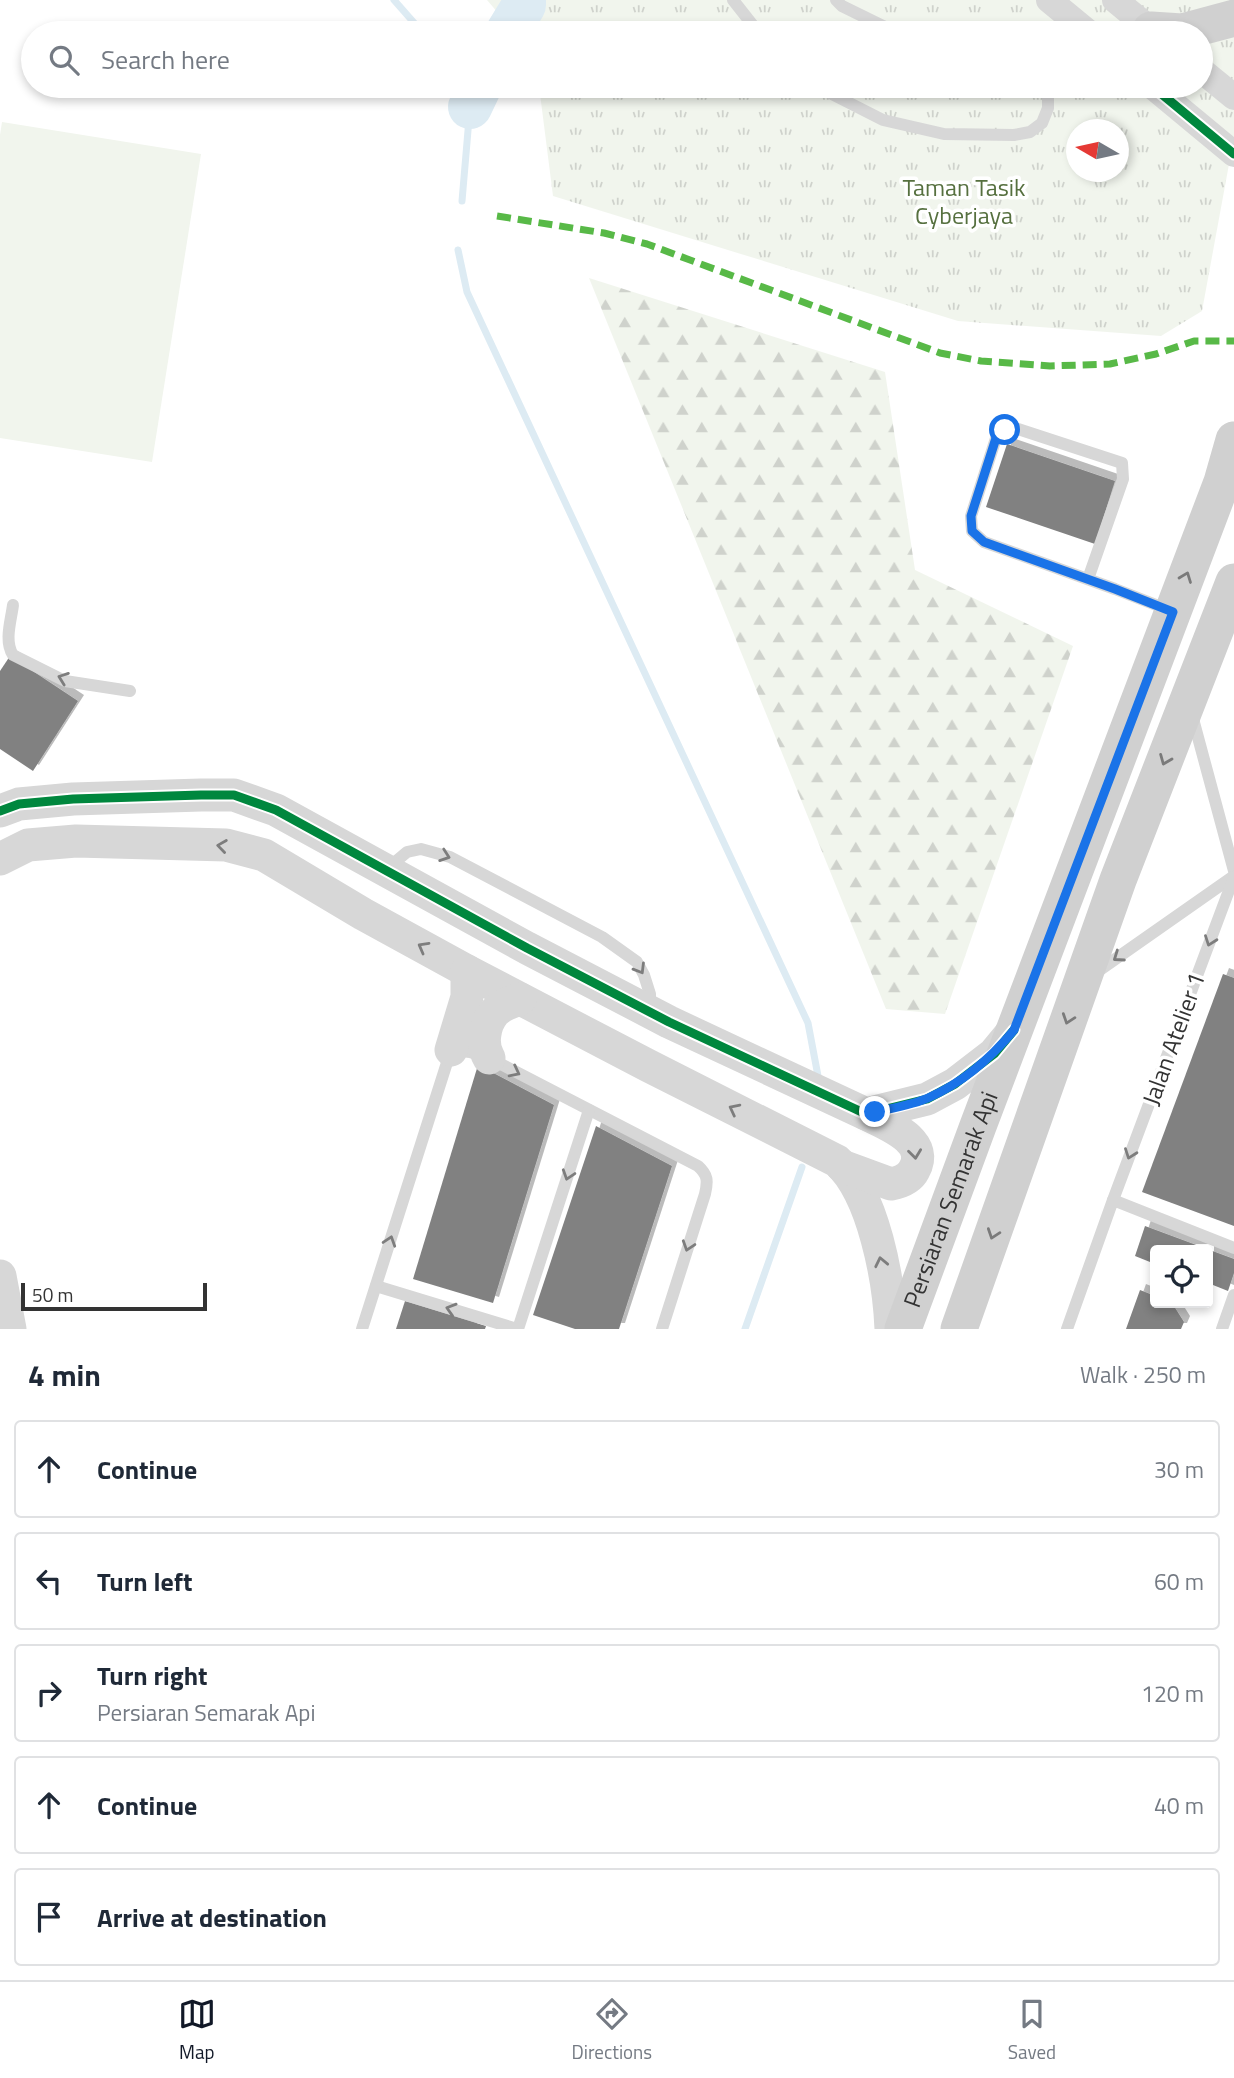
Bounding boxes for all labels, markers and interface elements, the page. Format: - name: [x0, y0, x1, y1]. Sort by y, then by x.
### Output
- search box: [21, 21, 1213, 98]
- text: Search here: [101, 40, 230, 79]
- icon: search: [45, 41, 83, 79]
- north arrow: [1066, 119, 1129, 182]
- park label: Taman Tasik Cyberjaya: [902, 169, 1026, 233]
- route start: [989, 414, 1020, 445]
- one-way arrow: [1178, 572, 1192, 584]
- one-way arrow: [58, 673, 70, 687]
- one-way arrow: [1160, 754, 1174, 766]
- one-way arrow: [216, 838, 228, 853]
- one-way arrow: [438, 848, 450, 862]
- one-way arrow: [1204, 935, 1218, 947]
- one-way arrow: [418, 942, 431, 955]
- one-way arrow: [1113, 949, 1126, 962]
- one-way arrow: [631, 962, 644, 975]
- street label: Jalan Atelier 1: [1132, 967, 1214, 1110]
- one-way arrow: [1062, 1012, 1076, 1025]
- one-way arrow: [508, 1063, 520, 1077]
- street label: Persiaran Semarak Api: [893, 1086, 1007, 1312]
- route end: [859, 1096, 890, 1127]
- one-way arrow: [729, 1104, 741, 1118]
- one-way arrow: [908, 1148, 923, 1160]
- one-way arrow: [1125, 1148, 1139, 1160]
- one-way arrow: [562, 1168, 576, 1180]
- one-way arrow: [987, 1227, 1001, 1239]
- one-way arrow: [382, 1235, 397, 1247]
- one-way arrow: [682, 1240, 696, 1252]
- map controls: [1150, 1245, 1213, 1308]
- button: locate: [1150, 1245, 1213, 1308]
- one-way arrow: [875, 1256, 890, 1268]
- scale bar: [21, 1280, 206, 1312]
- text: 50 m: [32, 1280, 73, 1309]
- one-way arrow: [446, 1303, 458, 1318]
- text: 4 min: [28, 1352, 101, 1398]
- text: Walk · 250 m: [1080, 1357, 1206, 1392]
- icon: ahead: [30, 1450, 68, 1488]
- text: Continue: [97, 1450, 197, 1489]
- text: 30 m: [1154, 1452, 1204, 1487]
- icon: left: [30, 1562, 68, 1600]
- text: Turn left: [97, 1562, 192, 1601]
- text: 60 m: [1154, 1564, 1204, 1599]
- text: Turn right: [97, 1656, 208, 1695]
- icon: right: [30, 1674, 68, 1712]
- text: 120 m: [1141, 1676, 1204, 1711]
- text: Persiaran Semarak Api: [97, 1695, 316, 1730]
- icon: ahead: [30, 1786, 68, 1824]
- text: Continue: [97, 1786, 197, 1825]
- text: 40 m: [1154, 1788, 1204, 1823]
- icon: arrive: [30, 1898, 68, 1936]
- text: Arrive at destination: [97, 1898, 327, 1937]
- tab: Map: [178, 1995, 216, 2066]
- tab: Directions: [572, 1995, 652, 2066]
- tab: Saved: [1008, 1995, 1056, 2066]

